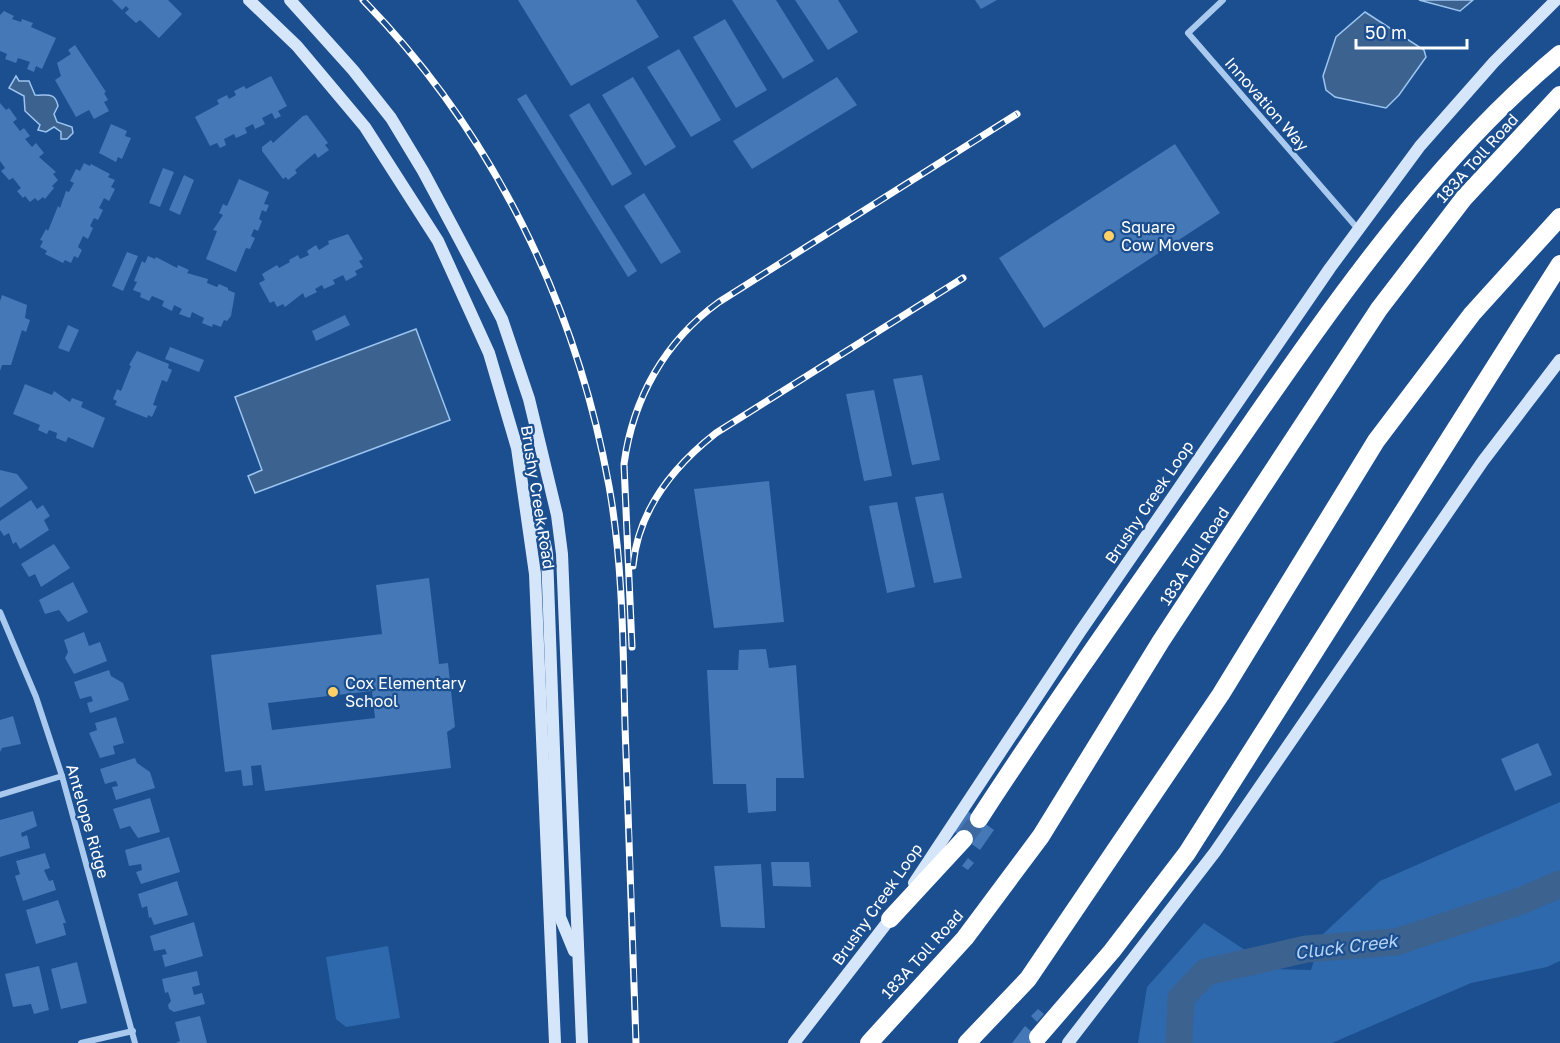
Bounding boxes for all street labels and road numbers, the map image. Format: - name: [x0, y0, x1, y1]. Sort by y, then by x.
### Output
- street label: Innovation Way: [1221, 53, 1313, 155]
- street label: 183A Toll Road: [1432, 109, 1522, 207]
- street label: Brushy Creek Road: [517, 424, 559, 570]
- street label: Brushy Creek Loop: [1100, 437, 1198, 567]
- street label: 183A Toll Road: [1155, 503, 1233, 609]
- street label: Antelope Ridge: [62, 762, 114, 880]
- street label: Brushy Creek Loop: [827, 839, 927, 969]
- street label: 183A Toll Road: [877, 905, 967, 1003]

